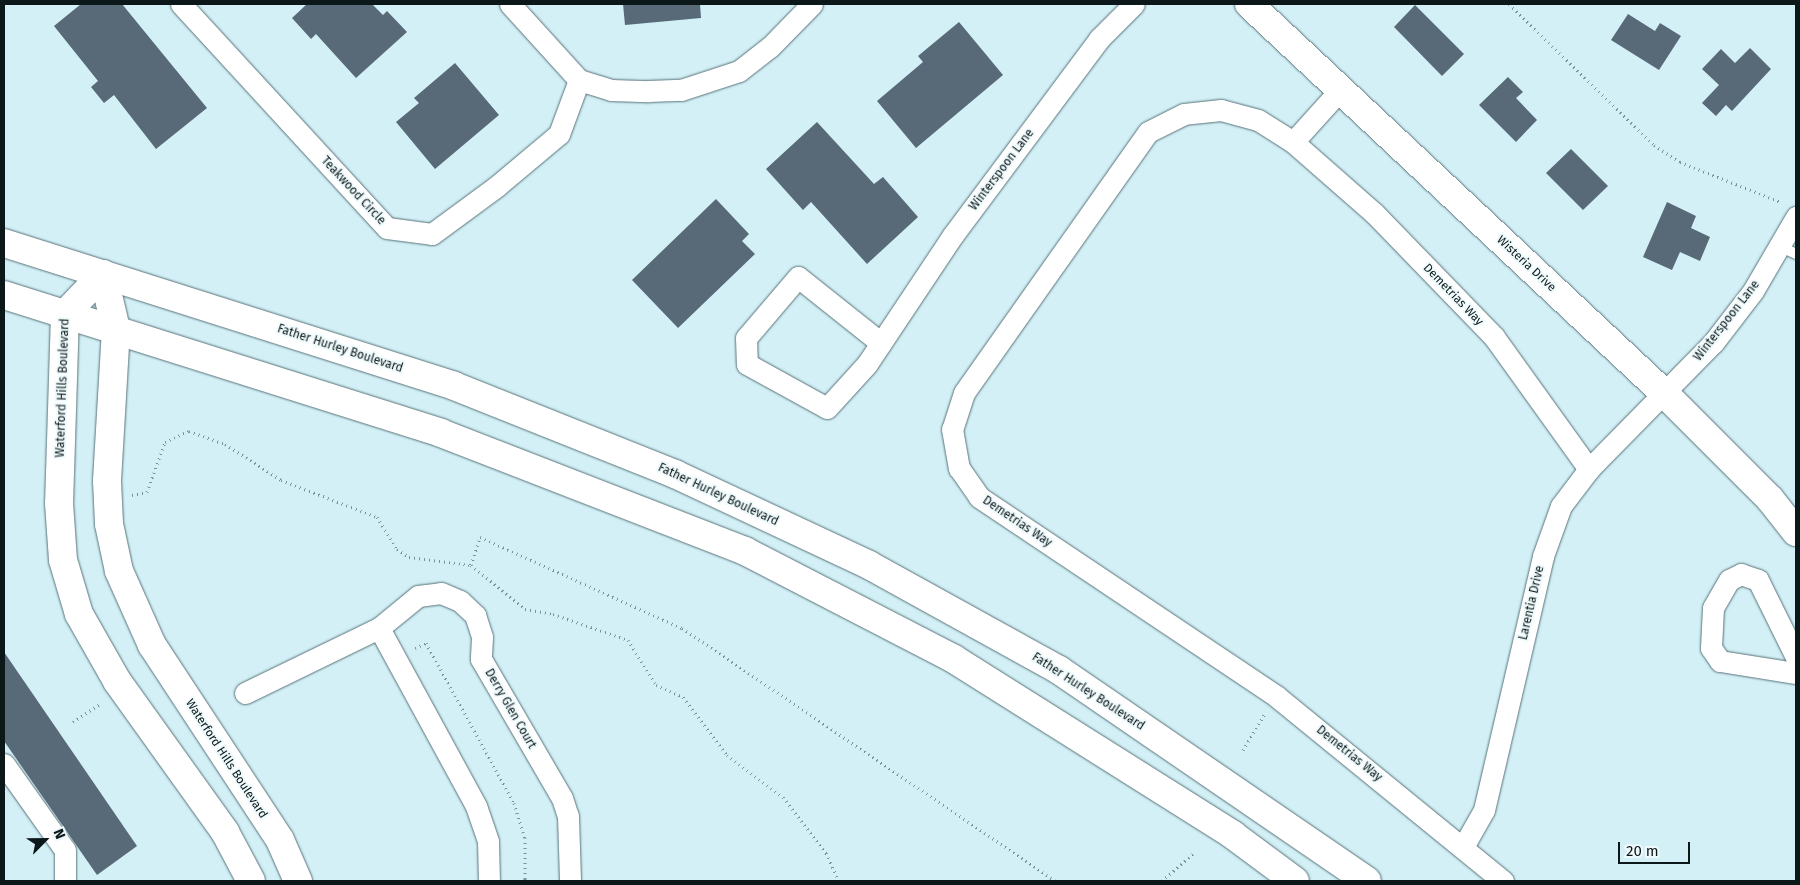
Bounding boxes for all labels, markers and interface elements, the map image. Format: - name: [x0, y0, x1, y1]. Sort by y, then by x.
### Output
- street label: Winterspoon Lane: [967, 126, 1037, 214]
- street label: Teakwood Circle: [318, 154, 388, 228]
- street label: Wisteria Drive: [1493, 233, 1559, 295]
- street label: Demetrias Way: [1420, 261, 1486, 329]
- street label: Winterspoon Lane: [1691, 278, 1763, 364]
- street label: Waterford Hills Boulevard: [53, 318, 73, 458]
- street label: Father Hurley Boulevard: [275, 322, 405, 376]
- street label: Father Hurley Boulevard: [656, 461, 780, 529]
- street label: Demetrias Way: [980, 494, 1054, 550]
- street label: Larentia Drive: [1516, 564, 1548, 642]
- street label: Father Hurley Boulevard: [1029, 650, 1147, 734]
- street label: Derry Glen Court: [481, 667, 539, 751]
- street label: Waterford Hills Boulevard: [182, 697, 270, 821]
- street label: Demetrias Way: [1313, 723, 1385, 785]
- north arrow: [20, 815, 70, 865]
- text: N: [50, 826, 69, 842]
- scale bar: [1620, 832, 1692, 864]
- text: 20 m: [1626, 842, 1659, 860]

